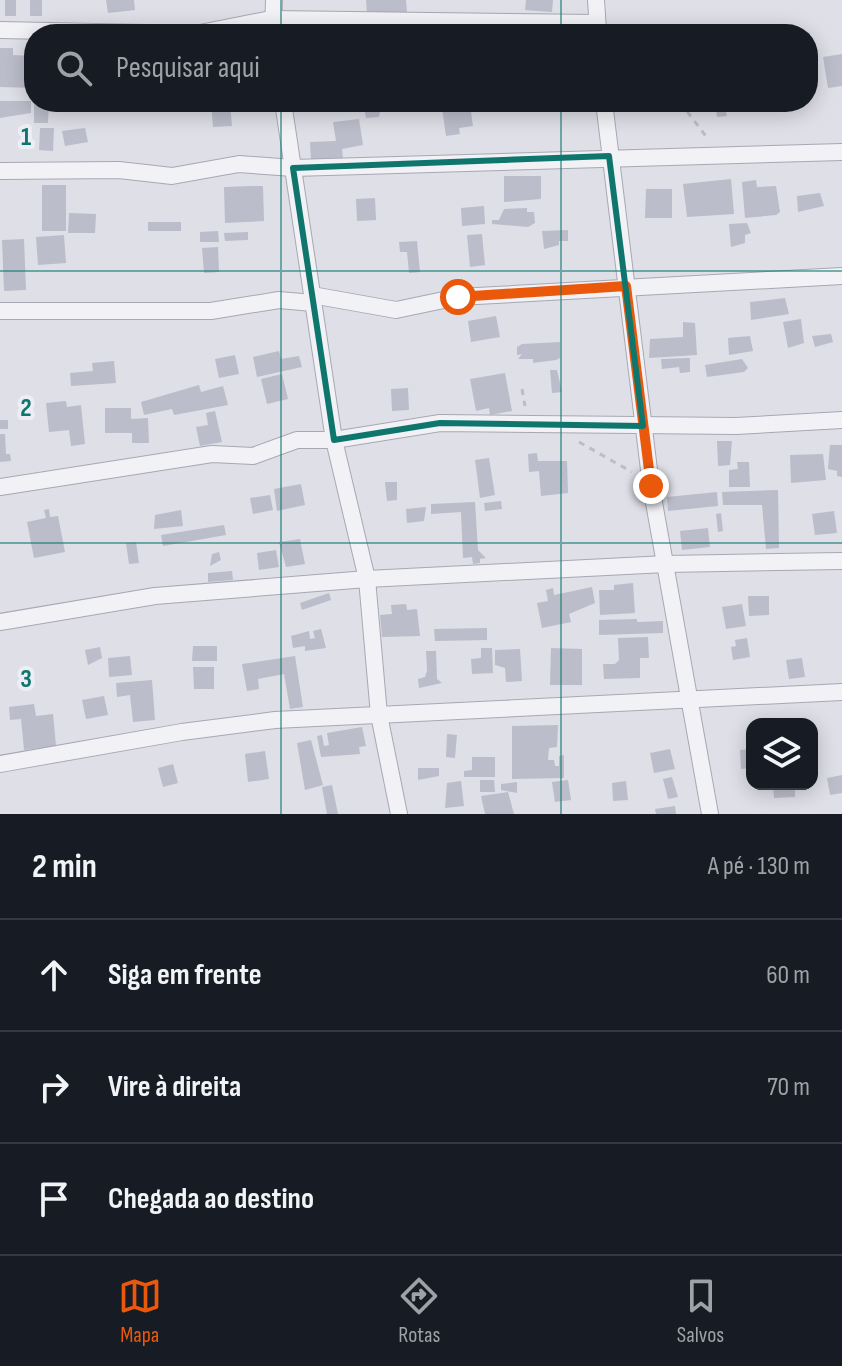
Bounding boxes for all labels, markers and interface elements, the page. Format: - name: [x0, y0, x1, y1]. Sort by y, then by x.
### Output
- search box: [24, 24, 818, 112]
- icon: search: [52, 46, 96, 90]
- text: Pesquisar aqui: [116, 50, 260, 86]
- text: 1: [21, 122, 31, 153]
- route start: [440, 279, 476, 315]
- text: 2: [20, 393, 32, 424]
- route end: [633, 468, 669, 504]
- text: 3: [20, 664, 32, 695]
- map controls: [746, 718, 818, 790]
- button: layers: [746, 718, 818, 790]
- text: 2 min: [32, 846, 97, 887]
- text: A pé · 130 m: [708, 851, 810, 882]
- icon: ahead: [32, 953, 76, 997]
- text: Siga em frente: [108, 957, 261, 993]
- text: 60 m: [766, 960, 810, 991]
- icon: right: [32, 1065, 76, 1109]
- text: Vire à direita: [108, 1069, 241, 1105]
- text: 70 m: [767, 1072, 810, 1103]
- icon: arrive: [32, 1177, 76, 1221]
- text: Chegada ao destino: [108, 1181, 314, 1217]
- tab: Mapa: [118, 1274, 162, 1349]
- tab: Rotas: [397, 1274, 441, 1349]
- tab: Salvos: [677, 1274, 724, 1349]

